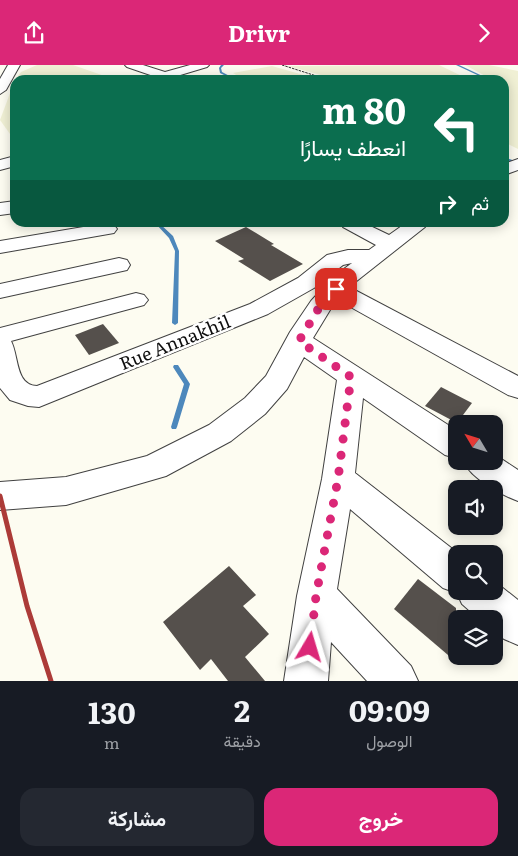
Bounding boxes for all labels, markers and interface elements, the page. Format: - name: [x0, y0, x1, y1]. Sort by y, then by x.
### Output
- text: Drivr: [228, 16, 290, 49]
- icon: share: [20, 19, 48, 47]
- icon: forward: [470, 19, 498, 47]
- text: 80 m: [322, 83, 406, 135]
- icon: left: [424, 95, 489, 160]
- text: انعطف يسارًا: [300, 130, 406, 163]
- text: ثم: [471, 188, 489, 216]
- icon: right: [433, 190, 461, 218]
- pin: [315, 268, 357, 310]
- icon: arrive: [322, 275, 350, 303]
- street label: Rue Annakhil: [115, 307, 234, 376]
- north arrow: [448, 415, 502, 470]
- map controls: [448, 415, 503, 665]
- button: sound: [448, 480, 503, 535]
- button: search: [448, 545, 503, 600]
- button: layers: [448, 610, 503, 665]
- position arrow: [283, 620, 335, 672]
- text: 2: [234, 687, 250, 731]
- text: 09:09: [349, 687, 430, 731]
- text: 130: [88, 689, 136, 733]
- text: دقيقة: [224, 728, 261, 752]
- text: الوصول: [366, 728, 412, 752]
- text: m: [104, 730, 120, 754]
- button: مشاركة: [20, 788, 254, 846]
- button: خروج: [264, 788, 498, 846]

